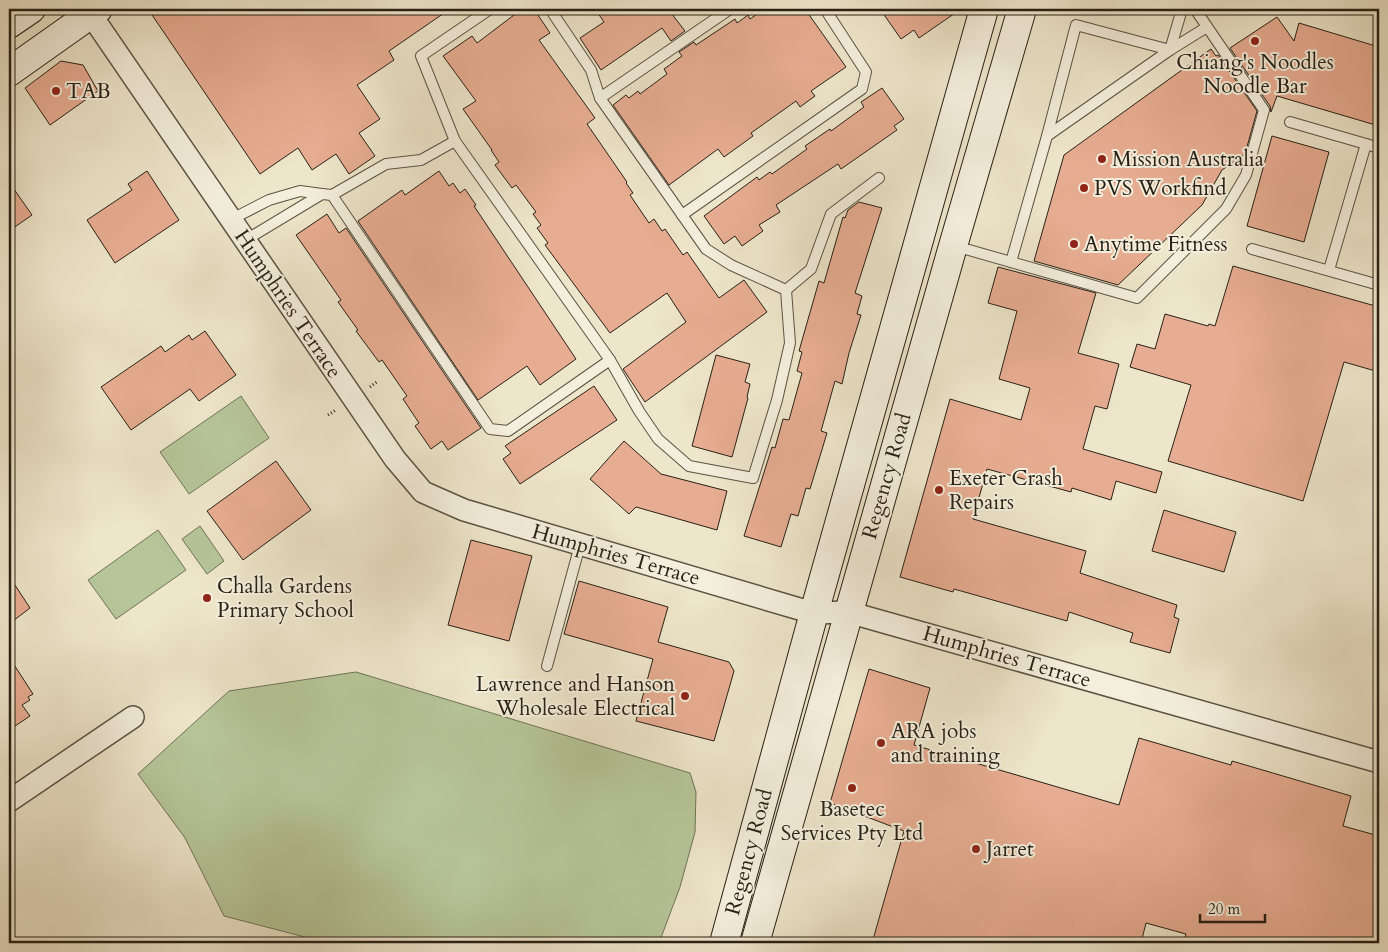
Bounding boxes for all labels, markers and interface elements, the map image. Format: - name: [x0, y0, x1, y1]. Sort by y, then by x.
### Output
- marker: Chiang's Noodles Noodle Bar: [1249, 35, 1261, 47]
- place label: Chiang's Noodles Noodle Bar: [1176, 48, 1334, 101]
- place label: TAB: [66, 77, 111, 106]
- marker: TAB: [50, 85, 62, 97]
- place label: Mission Australia: [1112, 145, 1264, 174]
- marker: Mission Australia: [1096, 153, 1108, 165]
- place label: PVS Workfind: [1094, 174, 1226, 203]
- marker: PVS Workfind: [1078, 182, 1090, 194]
- street label: Humphries Terrace: [227, 224, 349, 384]
- place label: Anytime Fitness: [1084, 230, 1227, 259]
- marker: Anytime Fitness: [1068, 238, 1080, 250]
- street label: Regency Road: [855, 410, 919, 542]
- place label: Exeter Crash Repairs: [949, 464, 1063, 517]
- marker: Exeter Crash Repairs: [933, 484, 945, 496]
- street label: Humphries Terrace: [528, 517, 704, 593]
- place label: Challa Gardens Primary School: [217, 572, 354, 625]
- marker: Challa Gardens Primary School: [201, 592, 213, 604]
- street label: Humphries Terrace: [919, 619, 1095, 695]
- place label: Lawrence and Hanson Wholesale Electrical: [476, 670, 675, 723]
- marker: Lawrence and Hanson Wholesale Electrical: [679, 690, 691, 702]
- place label: ARA jobs and training: [891, 717, 1000, 770]
- marker: ARA jobs and training: [875, 737, 887, 749]
- marker: Basetec Services Pty Ltd: [846, 782, 858, 794]
- street label: Regency Road: [718, 786, 780, 918]
- place label: Basetec Services Pty Ltd: [781, 795, 923, 848]
- place label: Jarret: [983, 835, 1034, 864]
- marker: Jarret: [970, 843, 982, 855]
- scale bar: [1200, 892, 1266, 924]
- text: 20 m: [1208, 899, 1240, 919]

